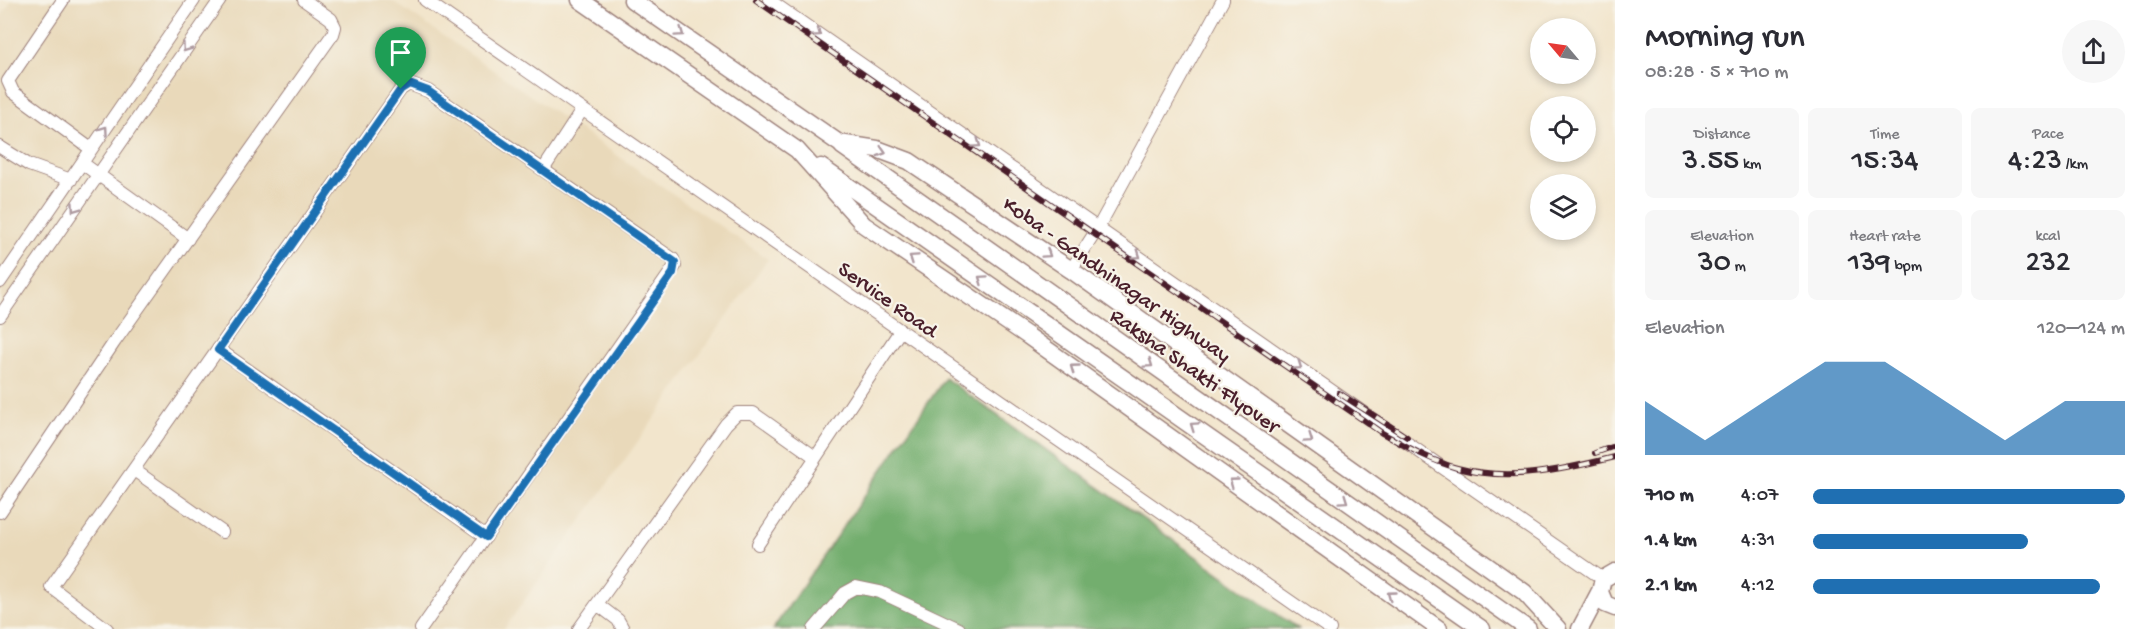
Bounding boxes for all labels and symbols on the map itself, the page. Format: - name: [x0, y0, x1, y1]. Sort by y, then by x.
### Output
- north arrow: [1530, 18, 1596, 84]
- one-way arrow: [674, 26, 685, 37]
- one-way arrow: [810, 26, 821, 37]
- pin: [375, 27, 426, 89]
- one-way arrow: [182, 41, 193, 52]
- one-way arrow: [97, 125, 108, 136]
- one-way arrow: [970, 137, 981, 148]
- one-way arrow: [876, 145, 887, 157]
- street label: Koba - Gandhinagar Highway: [996, 192, 1235, 370]
- one-way arrow: [71, 201, 82, 212]
- one-way arrow: [1040, 247, 1051, 258]
- one-way arrow: [1131, 248, 1142, 259]
- one-way arrow: [909, 254, 920, 265]
- street label: Service Road: [832, 257, 943, 346]
- one-way arrow: [977, 275, 988, 286]
- street label: Raksha Shakti Flyover: [1104, 304, 1285, 442]
- one-way arrow: [1143, 357, 1154, 368]
- one-way arrow: [1291, 359, 1302, 370]
- one-way arrow: [1069, 365, 1080, 376]
- one-way arrow: [1189, 422, 1200, 433]
- one-way arrow: [1303, 432, 1314, 443]
- one-way arrow: [1228, 478, 1239, 489]
- one-way arrow: [1337, 493, 1348, 504]
- one-way arrow: [1387, 591, 1398, 602]

